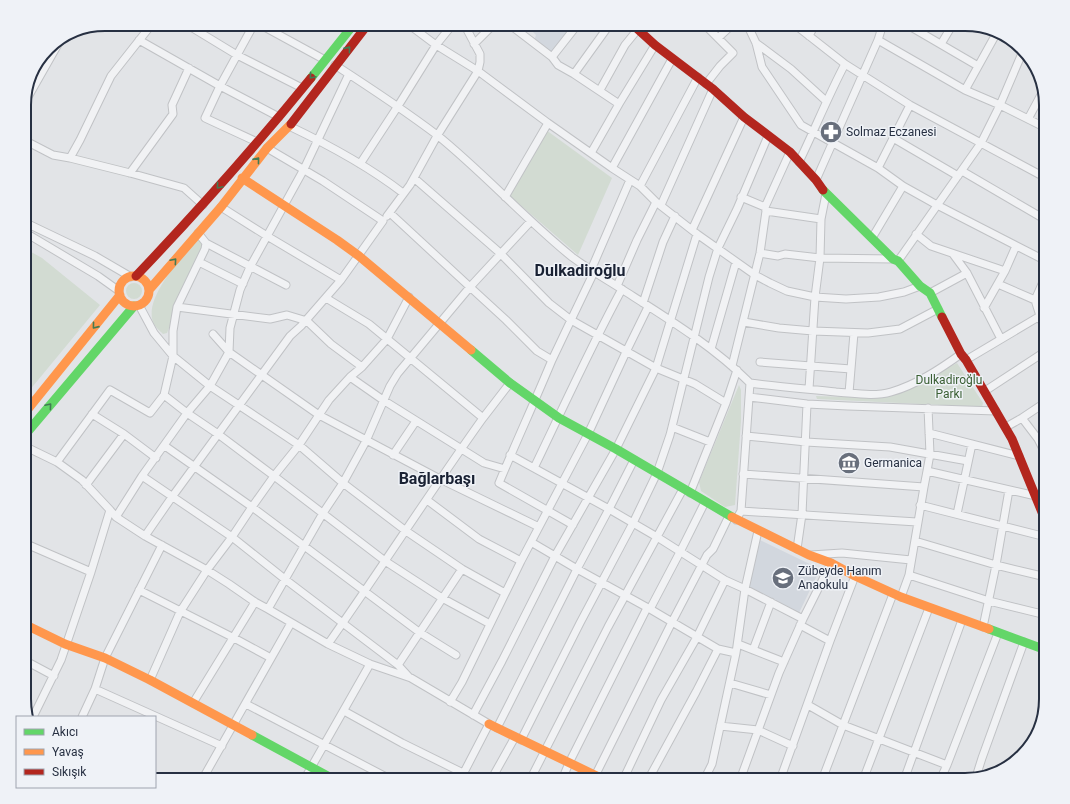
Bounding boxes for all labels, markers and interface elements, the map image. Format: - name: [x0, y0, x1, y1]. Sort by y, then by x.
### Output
- one-way arrow: [343, 46, 350, 53]
- one-way arrow: [310, 72, 317, 79]
- pharmacy icon: Solmaz Eczanesi: [818, 119, 844, 145]
- place label: Solmaz Eczanesi: [846, 125, 937, 139]
- one-way arrow: [252, 158, 259, 165]
- one-way arrow: [216, 181, 223, 189]
- one-way arrow: [170, 258, 177, 265]
- district label: Dulkadiroğlu: [535, 261, 626, 280]
- one-way arrow: [93, 321, 100, 328]
- park label: Dulkadiroğlu Parkı: [916, 373, 982, 401]
- one-way arrow: [45, 403, 52, 411]
- museum icon: Germanica: [836, 450, 862, 476]
- place label: Germanica: [864, 456, 922, 470]
- district label: Bağlarbaşı: [399, 469, 475, 488]
- place label: Zübeyde Hanım Anaokulu: [798, 564, 882, 592]
- school or university icon: Zübeyde Hanım Anaokulu: [770, 565, 796, 591]
- legend: [16, 716, 156, 788]
- text: Akıcı: [52, 725, 78, 739]
- text: Yavaş: [52, 745, 84, 759]
- text: Sıkışık: [52, 765, 87, 779]

